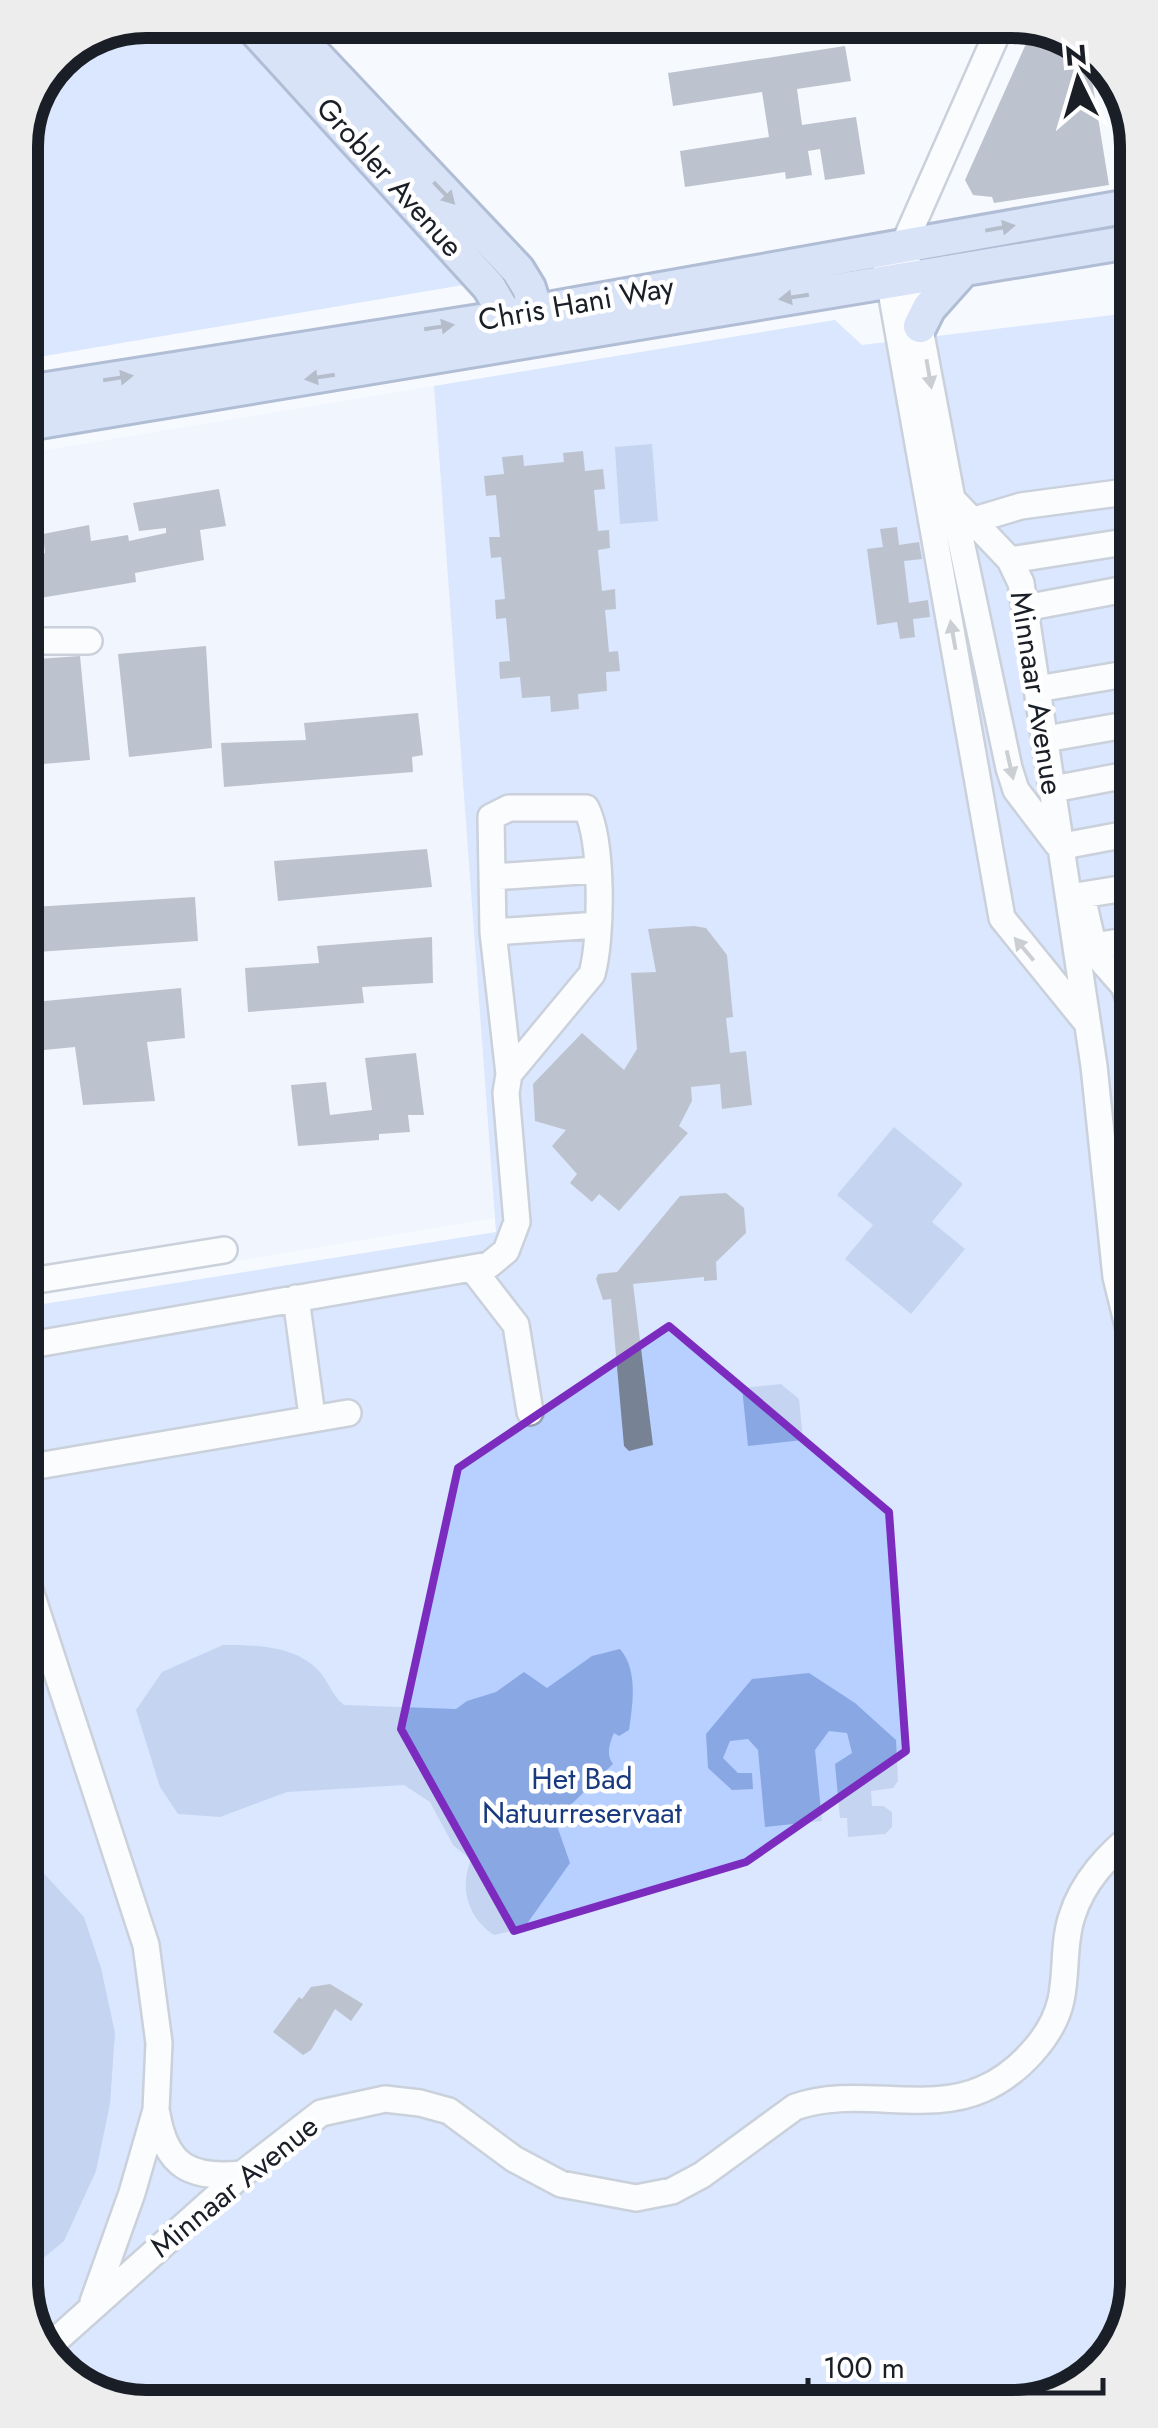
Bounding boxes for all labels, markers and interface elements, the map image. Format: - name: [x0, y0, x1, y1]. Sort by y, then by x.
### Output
- north arrow: [1028, 30, 1128, 130]
- text: N: [1063, 34, 1089, 77]
- street label: Grobler Avenue: [307, 88, 473, 266]
- one-way arrow: [433, 181, 456, 205]
- one-way arrow: [985, 220, 1016, 235]
- street label: Chris Hani Way: [475, 264, 678, 341]
- one-way arrow: [777, 290, 809, 305]
- one-way arrow: [423, 319, 455, 334]
- one-way arrow: [922, 358, 937, 390]
- one-way arrow: [102, 369, 134, 385]
- one-way arrow: [304, 369, 335, 385]
- street label: Minnaar Avenue: [1000, 588, 1074, 798]
- one-way arrow: [945, 619, 960, 650]
- one-way arrow: [1003, 750, 1018, 781]
- one-way arrow: [1014, 936, 1035, 961]
- park label: Het Bad Natuurreservaat: [482, 1757, 683, 1834]
- street label: Minnaar Avenue: [141, 2105, 327, 2267]
- scale bar: [808, 2333, 1103, 2395]
- text: 100 m: [823, 2346, 905, 2389]

